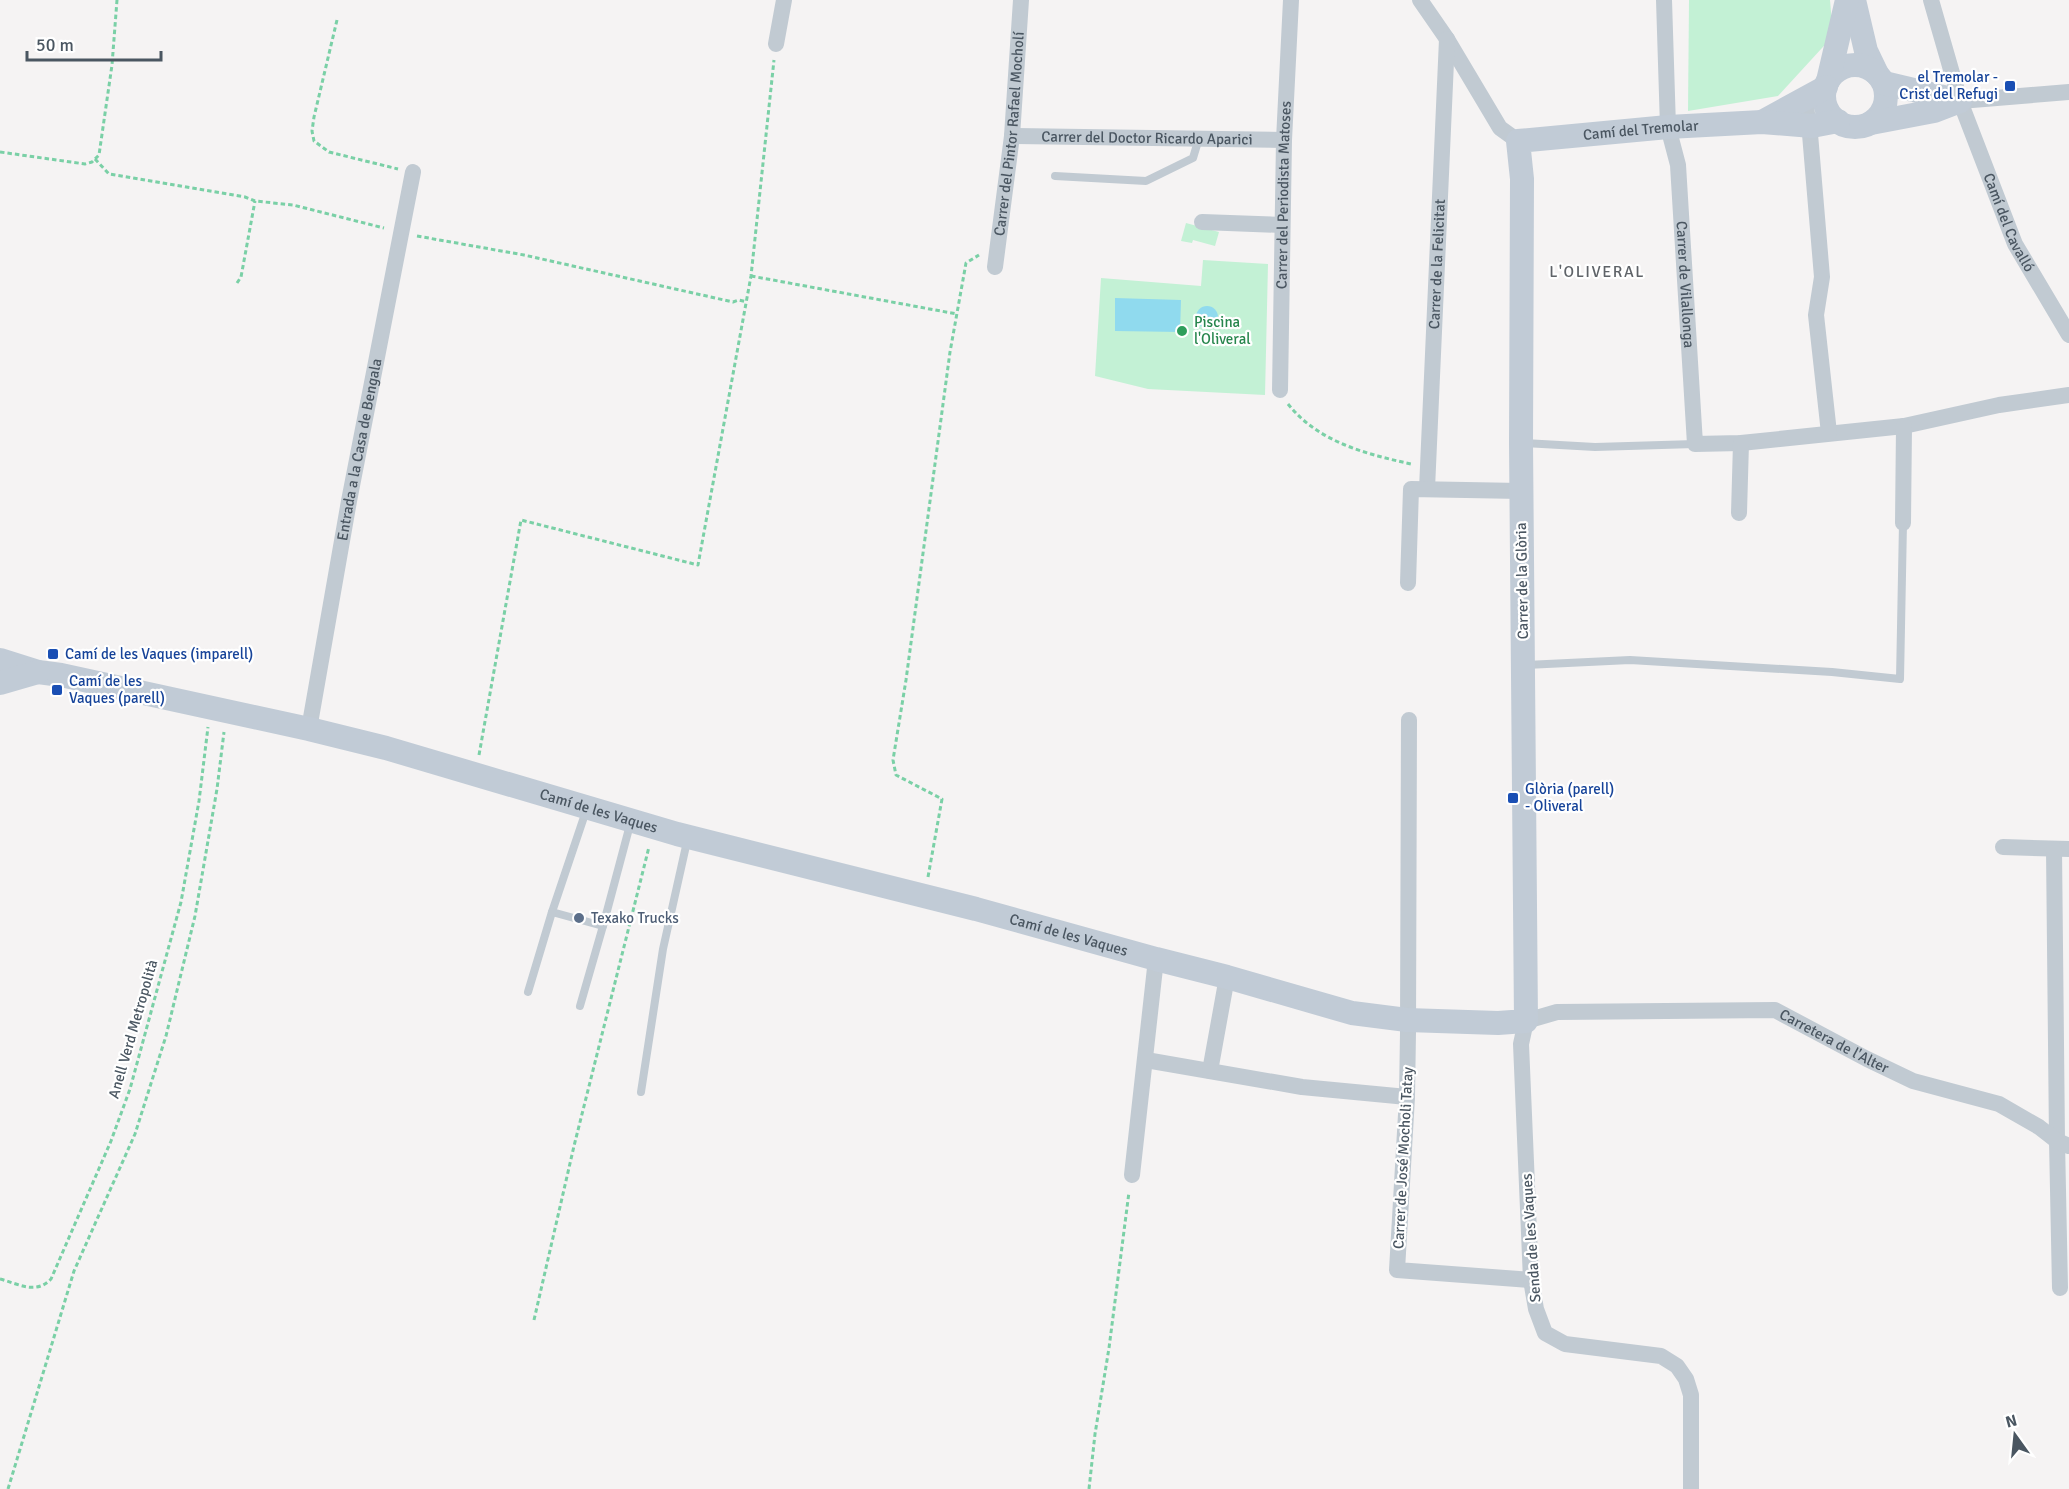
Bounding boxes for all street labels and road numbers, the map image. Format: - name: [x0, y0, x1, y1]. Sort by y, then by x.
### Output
- street label: Carrer del Pintor Rafael Mocholí: [990, 31, 1028, 237]
- street label: Carrer del Periodista Matoses: [1273, 100, 1295, 289]
- street label: Camí del Tremolar: [1582, 116, 1699, 144]
- street label: Carrer del Doctor Ricardo Aparici: [1041, 127, 1253, 149]
- street label: Camí del Cavalló: [1980, 170, 2039, 275]
- street label: Carrer de la Felicitat: [1425, 199, 1449, 330]
- street label: Carrer de Vilallonga: [1672, 220, 1698, 348]
- street label: Entrada a la Casa de Bengala: [333, 357, 386, 542]
- street label: Carrer de la Glòria: [1512, 522, 1532, 640]
- street label: Camí de les Vaques: [538, 785, 660, 837]
- street label: Camí de les Vaques: [1007, 910, 1130, 960]
- street label: Anell Verd Metropolità: [105, 957, 161, 1101]
- street label: Carretera de l'Alter: [1776, 1005, 1892, 1077]
- street label: Carrer de José Mocholi Tatay: [1389, 1066, 1417, 1250]
- street label: Senda de les Vaques: [1517, 1173, 1544, 1303]

